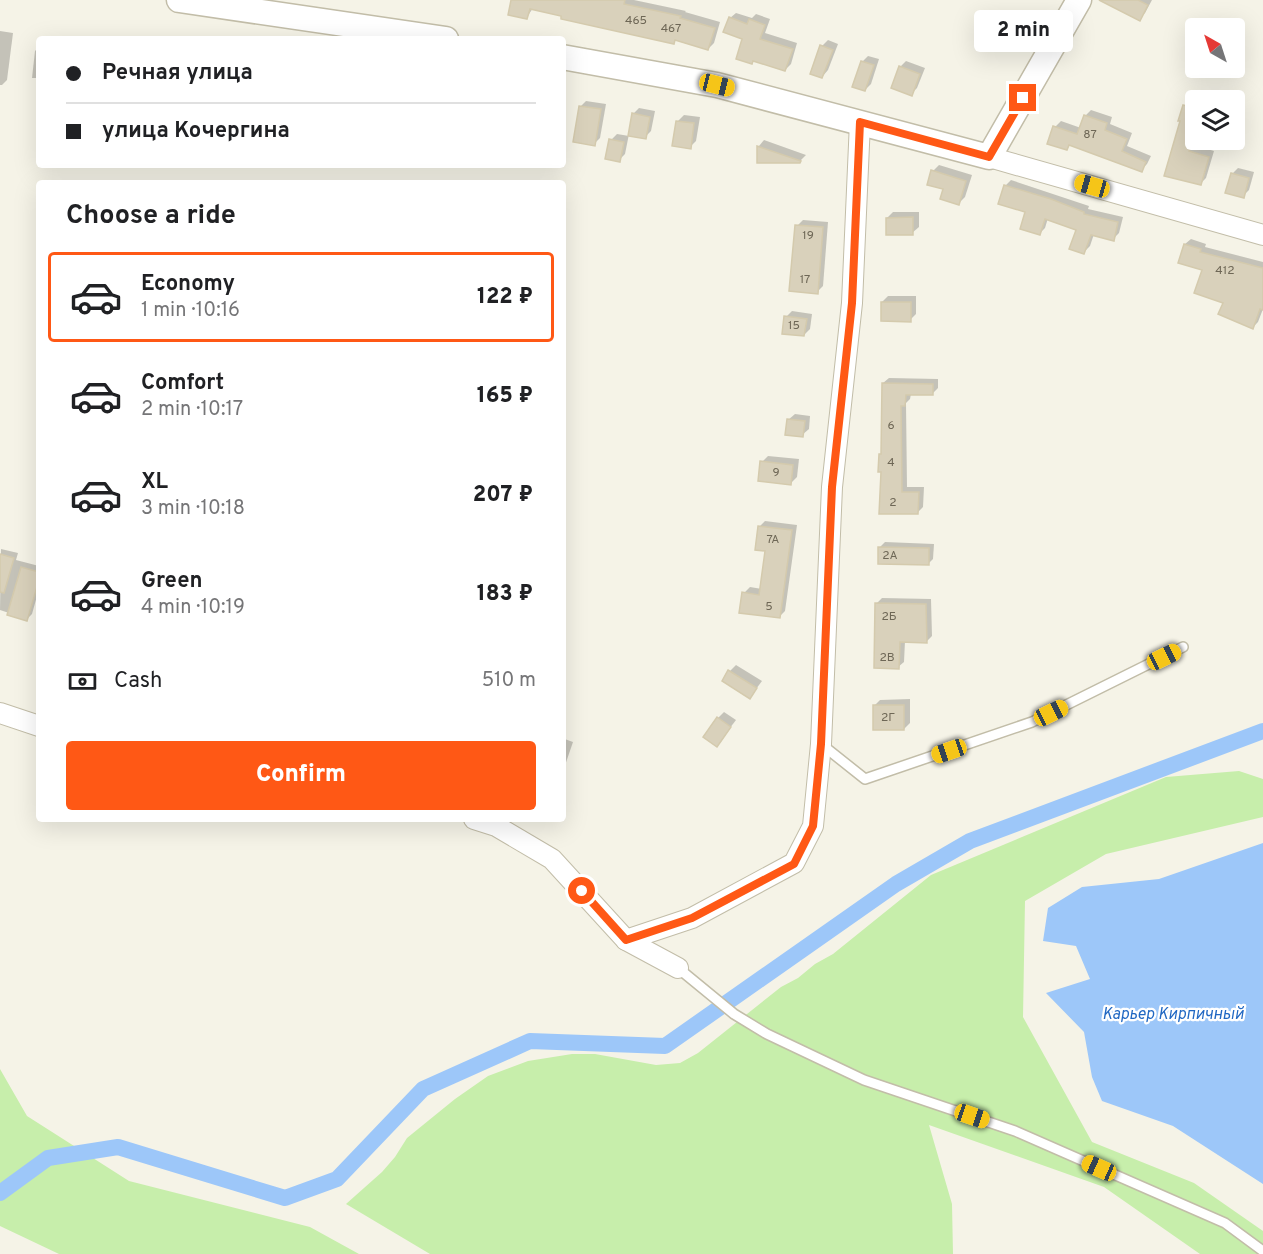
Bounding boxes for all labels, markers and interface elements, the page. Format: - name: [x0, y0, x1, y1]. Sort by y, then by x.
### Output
- callout: 2 min: [974, 11, 1072, 53]
- house number: 465: [625, 13, 647, 29]
- text: 2 min: [997, 18, 1050, 44]
- north arrow: [1185, 18, 1245, 78]
- map controls: [1185, 18, 1245, 150]
- house number: 467: [661, 21, 681, 37]
- text: Речная улица: [102, 60, 253, 87]
- car: [697, 72, 737, 98]
- route end: [1009, 84, 1036, 111]
- button: layers: [1185, 90, 1245, 150]
- text: улица Кочергина: [102, 118, 290, 145]
- house number: 87: [1083, 127, 1097, 143]
- car: [1072, 172, 1112, 200]
- text: Choose a ride: [66, 199, 236, 233]
- house number: 19: [802, 228, 814, 244]
- house number: 412: [1215, 263, 1235, 279]
- icon: car: [69, 270, 123, 324]
- text: Economy: [141, 271, 235, 298]
- house number: 17: [800, 272, 810, 288]
- text: 122 ₽: [477, 284, 533, 311]
- text: 1 min · 10:16: [141, 298, 240, 324]
- house number: 15: [788, 318, 800, 334]
- icon: car: [69, 369, 123, 423]
- text: Comfort: [141, 370, 224, 397]
- text: 165 ₽: [477, 383, 533, 410]
- text: 2 min · 10:17: [141, 397, 243, 423]
- house number: 6: [887, 418, 895, 434]
- house number: 4: [887, 455, 895, 471]
- house number: 9: [772, 465, 780, 481]
- icon: car: [69, 468, 123, 522]
- text: XL: [141, 469, 168, 496]
- text: 207 ₽: [473, 482, 533, 509]
- house number: 2: [889, 495, 897, 511]
- text: 3 min · 10:18: [141, 496, 245, 522]
- house number: 7А: [766, 532, 780, 548]
- house number: 2А: [882, 548, 898, 564]
- icon: car: [69, 567, 123, 621]
- text: Green: [141, 568, 203, 595]
- text: 183 ₽: [477, 581, 533, 608]
- text: 4 min · 10:19: [141, 595, 245, 621]
- house number: 5: [765, 599, 773, 615]
- house number: 2Б: [881, 609, 897, 625]
- car: [1144, 641, 1184, 673]
- house number: 2В: [879, 650, 895, 666]
- icon: cash: [66, 665, 99, 698]
- text: Cash: [114, 668, 163, 695]
- text: 510 m: [482, 668, 536, 694]
- car: [1031, 697, 1071, 729]
- house number: 2Г: [881, 710, 895, 726]
- car: [929, 737, 969, 765]
- button: Confirm: [66, 741, 536, 810]
- route start: [568, 877, 595, 904]
- water label: Карьер Кирпичный: [1102, 1005, 1245, 1025]
- car: [952, 1102, 992, 1130]
- car: [1079, 1152, 1119, 1184]

